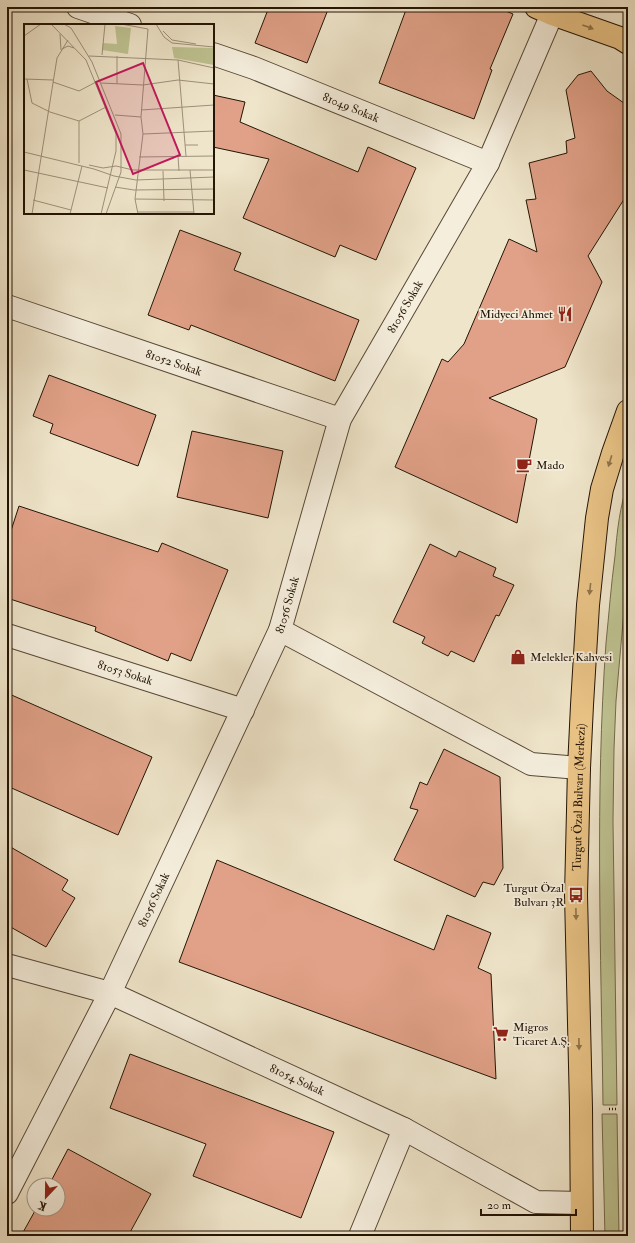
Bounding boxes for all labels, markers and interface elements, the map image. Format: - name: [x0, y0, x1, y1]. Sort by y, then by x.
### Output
- inset map: [24, 24, 214, 214]
- one-way arrow: [583, 24, 595, 30]
- street label: 81049 Sokak: [320, 89, 382, 126]
- street label: 81056 Sokak: [384, 277, 426, 336]
- restaurant icon: Midyeci Ahmet: [556, 305, 574, 323]
- place label: Midyeci Ahmet: [479, 307, 553, 322]
- street label: 81052 Sokak: [143, 346, 204, 379]
- one-way arrow: [607, 455, 613, 467]
- cafe icon: Mado: [515, 456, 533, 474]
- place label: Mado: [536, 458, 564, 473]
- street label: 81056 Sokak: [272, 574, 302, 636]
- one-way arrow: [587, 583, 593, 595]
- shop icon: Melekler Kahvesi: [509, 648, 527, 666]
- place label: Melekler Kahvesi: [530, 650, 612, 665]
- street label: 81053 Sokak: [96, 657, 155, 688]
- street label: Turgut Özal Bulvarı (Merkezi): [569, 723, 589, 871]
- street label: 81056 Sokak: [134, 870, 173, 929]
- place label: Turgut Özal Bulvarı 3R: [504, 881, 564, 910]
- bus stop icon: Turgut Özal Bulvarı 3R: [567, 886, 585, 904]
- one-way arrow: [573, 908, 580, 920]
- place label: Migros Ticaret A.Ş.: [513, 1020, 570, 1049]
- supermarket icon: Migros Ticaret A.Ş.: [492, 1025, 510, 1043]
- one-way arrow: [576, 1038, 583, 1050]
- street label: 81054 Sokak: [267, 1060, 327, 1099]
- north arrow: [26, 1177, 66, 1217]
- scale bar: [481, 1191, 576, 1217]
- text: K: [35, 1198, 48, 1213]
- text: 20 m: [487, 1198, 512, 1213]

